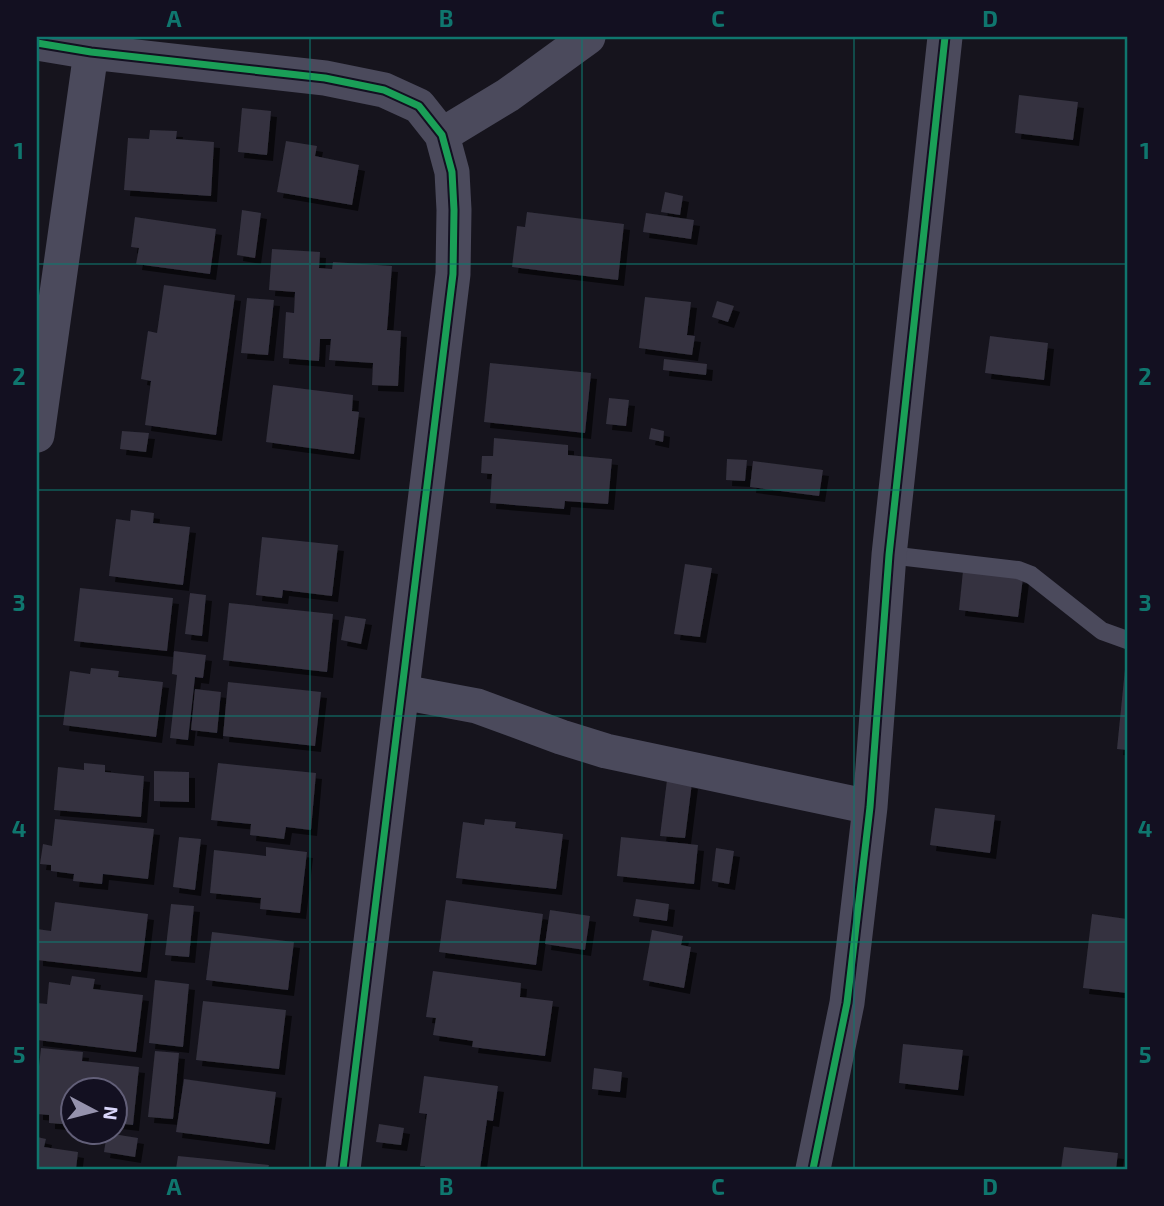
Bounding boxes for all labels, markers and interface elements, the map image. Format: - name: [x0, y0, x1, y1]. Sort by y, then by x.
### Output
- text: A: [166, 4, 182, 32]
- text: B: [439, 4, 453, 32]
- text: C: [711, 4, 725, 32]
- text: D: [982, 4, 998, 32]
- text: 1: [14, 136, 24, 164]
- text: 1: [1140, 136, 1150, 164]
- text: 2: [12, 362, 26, 390]
- text: 2: [1138, 362, 1152, 390]
- text: 3: [12, 588, 26, 616]
- text: 3: [1138, 588, 1152, 616]
- text: 4: [12, 814, 26, 842]
- text: 4: [1138, 814, 1152, 842]
- text: 5: [13, 1040, 25, 1068]
- text: 5: [1139, 1040, 1151, 1068]
- north arrow: [60, 1076, 130, 1146]
- text: N: [99, 1105, 124, 1121]
- text: A: [166, 1172, 182, 1200]
- text: B: [439, 1172, 453, 1200]
- text: C: [711, 1172, 725, 1200]
- text: D: [982, 1172, 998, 1200]

